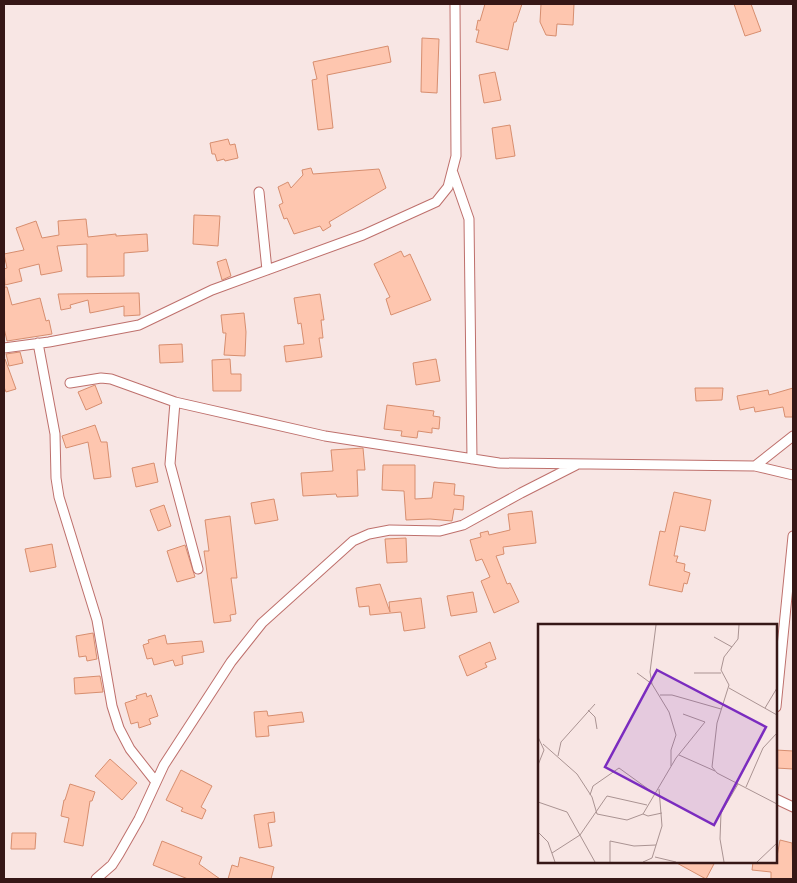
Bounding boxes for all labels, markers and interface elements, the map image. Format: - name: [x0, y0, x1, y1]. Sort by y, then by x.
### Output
- inset map: [538, 624, 777, 863]

